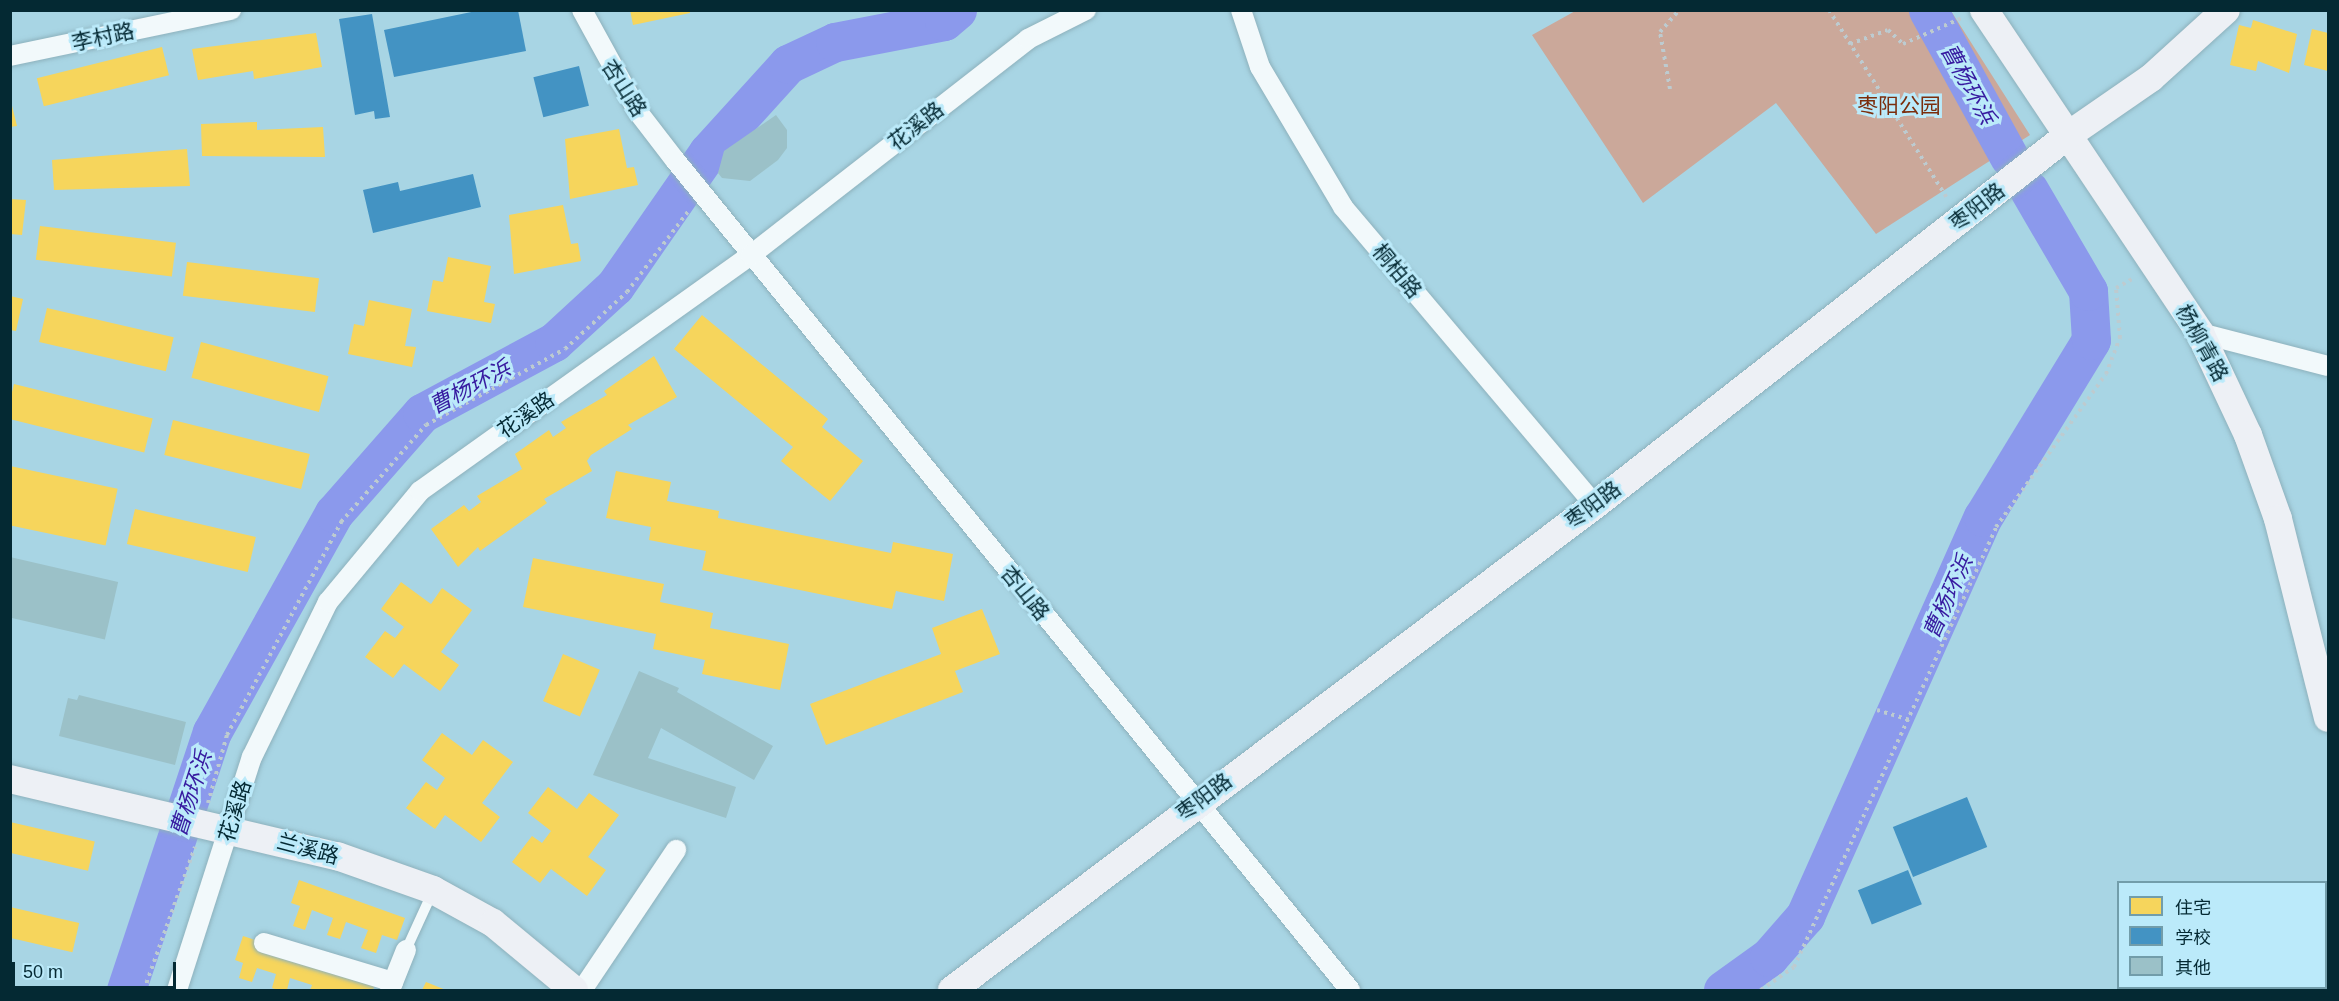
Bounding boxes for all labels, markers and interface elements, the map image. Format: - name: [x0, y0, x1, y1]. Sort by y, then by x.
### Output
- street label: 李村路: [70, 18, 136, 56]
- water label: 曹杨环浜: [1935, 39, 2001, 129]
- street label: 杏山路: [596, 55, 652, 121]
- park label: 枣阳公园: [1857, 93, 1941, 119]
- street label: 花溪路: [883, 97, 949, 155]
- street label: 枣阳路: [1944, 178, 2010, 236]
- street label: 桐柏路: [1367, 239, 1427, 303]
- street label: 杨柳青路: [2171, 300, 2233, 386]
- water label: 曹杨环浜: [425, 355, 515, 419]
- street label: 花溪路: [493, 387, 559, 443]
- street label: 枣阳路: [1560, 476, 1626, 534]
- water label: 曹杨环浜: [1918, 551, 1978, 643]
- street label: 杏山路: [995, 561, 1055, 625]
- water label: 曹杨环浜: [165, 748, 217, 840]
- street label: 枣阳路: [1171, 768, 1237, 826]
- street label: 花溪路: [214, 777, 256, 845]
- street label: 兰溪路: [274, 829, 342, 869]
- legend: [2117, 881, 2327, 989]
- text: 住宅: [2175, 898, 2211, 918]
- text: 学校: [2175, 928, 2211, 948]
- scale bar: [15, 950, 178, 988]
- text: 其他: [2175, 958, 2211, 978]
- text: 50 m: [23, 962, 63, 982]

